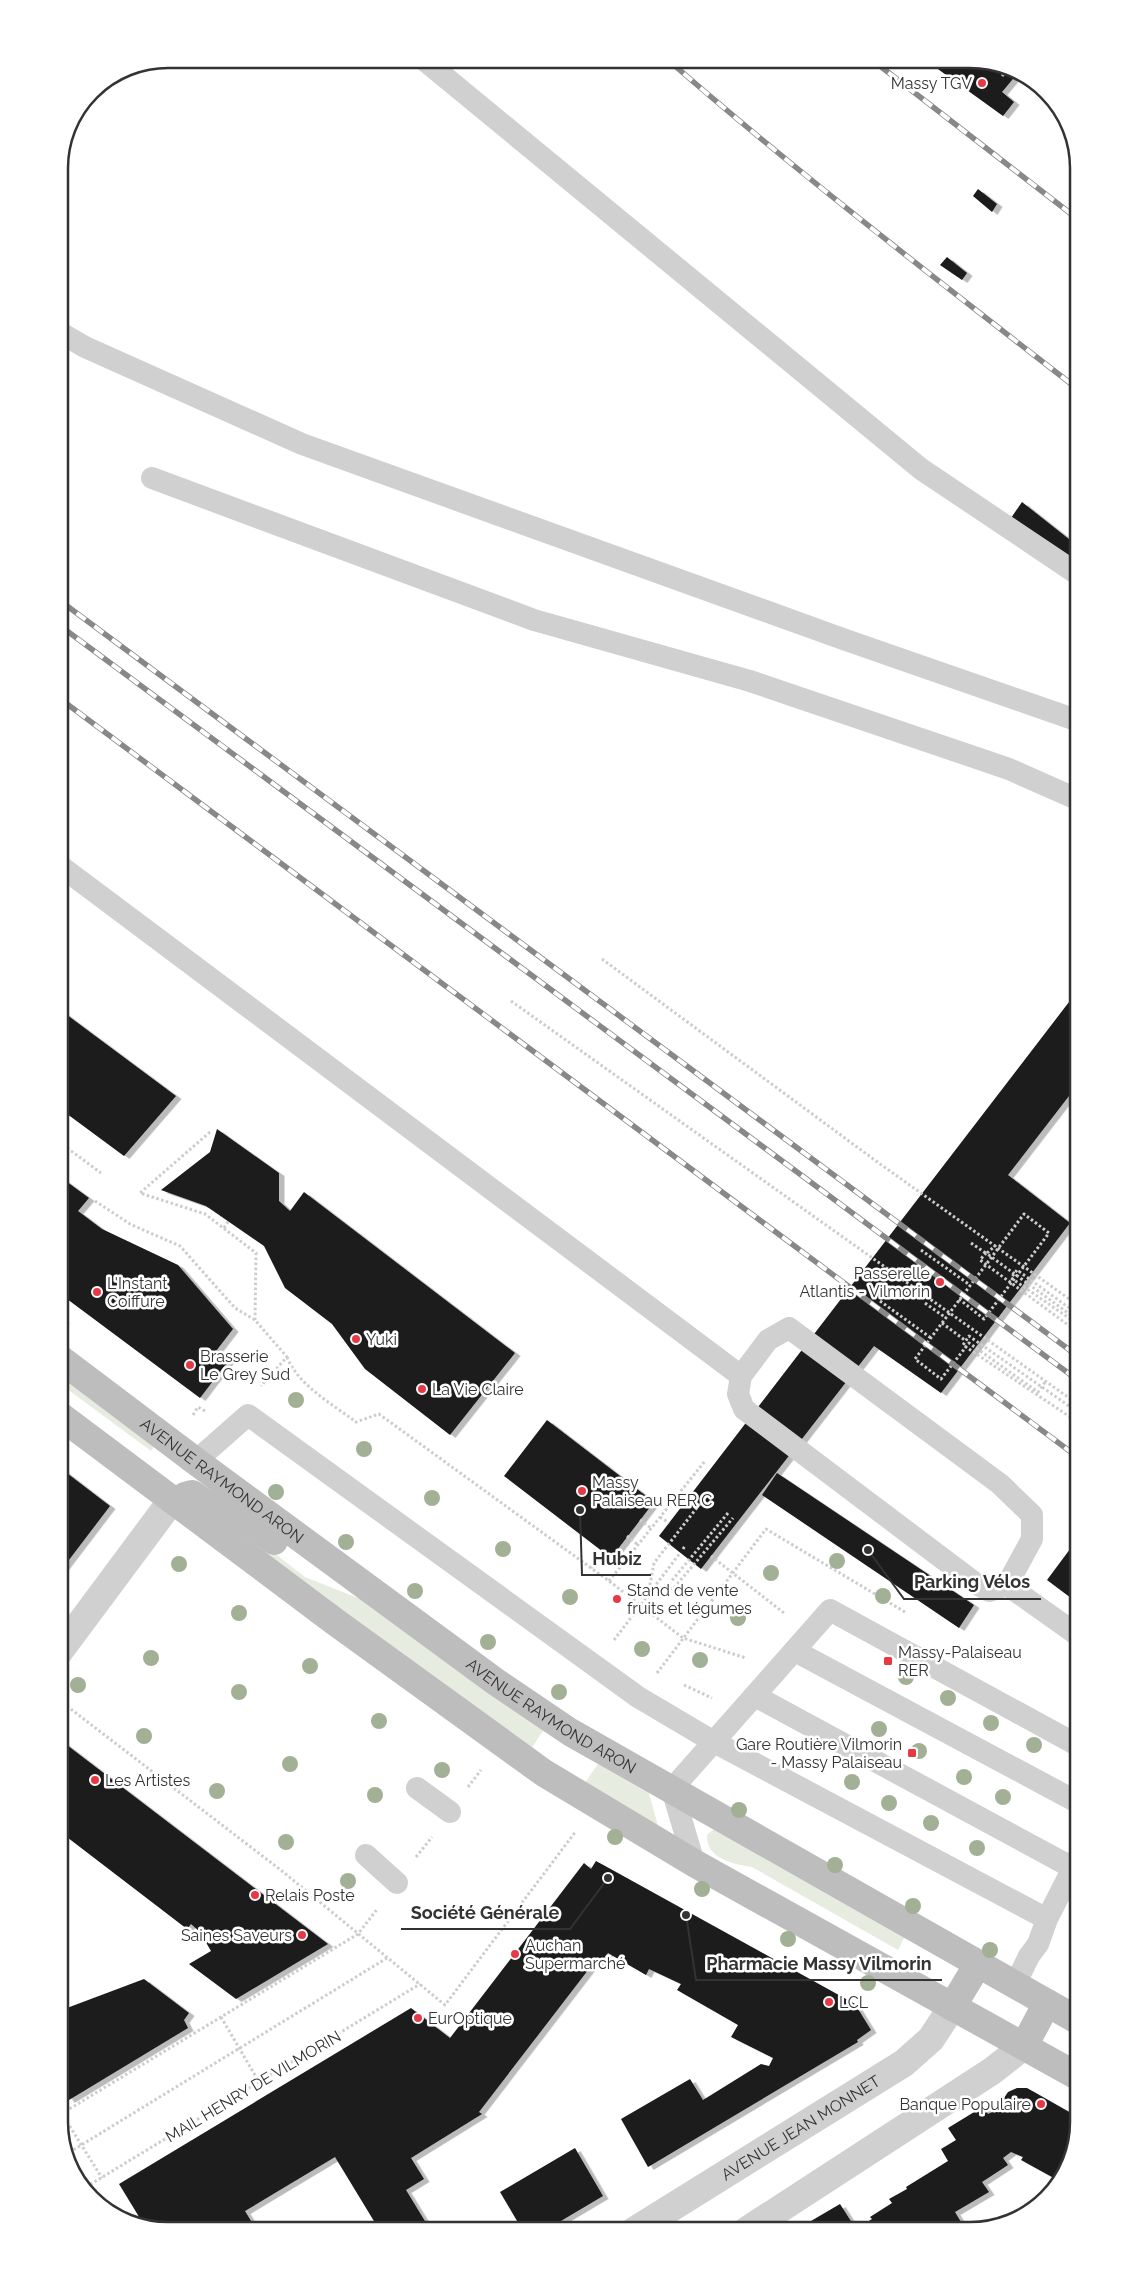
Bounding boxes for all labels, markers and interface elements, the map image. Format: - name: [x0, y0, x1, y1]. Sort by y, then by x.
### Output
- place label: Massy TGV: [891, 74, 972, 93]
- marker: Massy TGV: [976, 77, 988, 89]
- place label: Passerelle Atlantis - Vilmorin: [800, 1264, 930, 1301]
- place label: L'Instant Coiffure: [107, 1274, 168, 1311]
- marker: Passerelle Atlantis - Vilmorin: [934, 1276, 946, 1288]
- marker: L'Instant Coiffure: [91, 1286, 103, 1298]
- place label: Yuki: [366, 1330, 397, 1349]
- marker: Yuki: [350, 1333, 362, 1345]
- place label: Brasserie Le Grey Sud: [200, 1347, 290, 1384]
- marker: Brasserie Le Grey Sud: [184, 1359, 196, 1371]
- place label: La Vie Claire: [432, 1380, 524, 1399]
- marker: La Vie Claire: [416, 1383, 428, 1395]
- street label: AVENUE RAYMOND ARON: [137, 1414, 307, 1547]
- place label: Massy Palaiseau RER C: [592, 1473, 712, 1510]
- marker: Massy Palaiseau RER C: [576, 1485, 588, 1497]
- callout: Hubiz: [582, 1542, 651, 1575]
- text: Hubiz: [592, 1548, 642, 1569]
- callout: Parking Vélos: [904, 1566, 1041, 1599]
- text: Parking Vélos: [914, 1571, 1030, 1592]
- place label: Stand de vente fruits et légumes: [627, 1581, 752, 1618]
- marker: Stand de vente fruits et légumes: [611, 1593, 623, 1605]
- place label: Massy-Palaiseau RER: [898, 1643, 1022, 1680]
- street label: AVENUE RAYMOND ARON: [463, 1655, 640, 1778]
- marker: Massy-Palaiseau RER: [882, 1655, 894, 1667]
- place label: Gare Routière Vilmorin - Massy Palaiseau: [736, 1735, 902, 1772]
- marker: Gare Routière Vilmorin - Massy Palaiseau: [906, 1747, 918, 1759]
- place label: Les Artistes: [105, 1771, 190, 1790]
- marker: Les Artistes: [89, 1774, 101, 1786]
- place label: Relais Poste: [265, 1886, 355, 1905]
- marker: Relais Poste: [249, 1889, 261, 1901]
- callout: Société Générale: [401, 1896, 570, 1929]
- text: Société Générale: [411, 1902, 559, 1923]
- place label: Saines Saveurs: [181, 1926, 292, 1945]
- marker: Saines Saveurs: [296, 1929, 308, 1941]
- place label: Auchan Supermarché: [525, 1936, 625, 1973]
- callout: Pharmacie Massy Vilmorin: [696, 1947, 942, 1980]
- marker: Auchan Supermarché: [509, 1948, 521, 1960]
- text: Pharmacie Massy Vilmorin: [706, 1953, 932, 1974]
- place label: LCL: [839, 1993, 869, 2012]
- marker: LCL: [823, 1996, 835, 2008]
- place label: EurOptique: [428, 2009, 512, 2028]
- marker: EurOptique: [412, 2012, 424, 2024]
- street label: MAIL HENRY DE VILMORIN: [162, 2026, 344, 2146]
- street label: AVENUE JEAN MONNET: [718, 2071, 884, 2184]
- place label: Banque Populaire: [899, 2095, 1031, 2114]
- marker: Banque Populaire: [1035, 2098, 1047, 2110]

